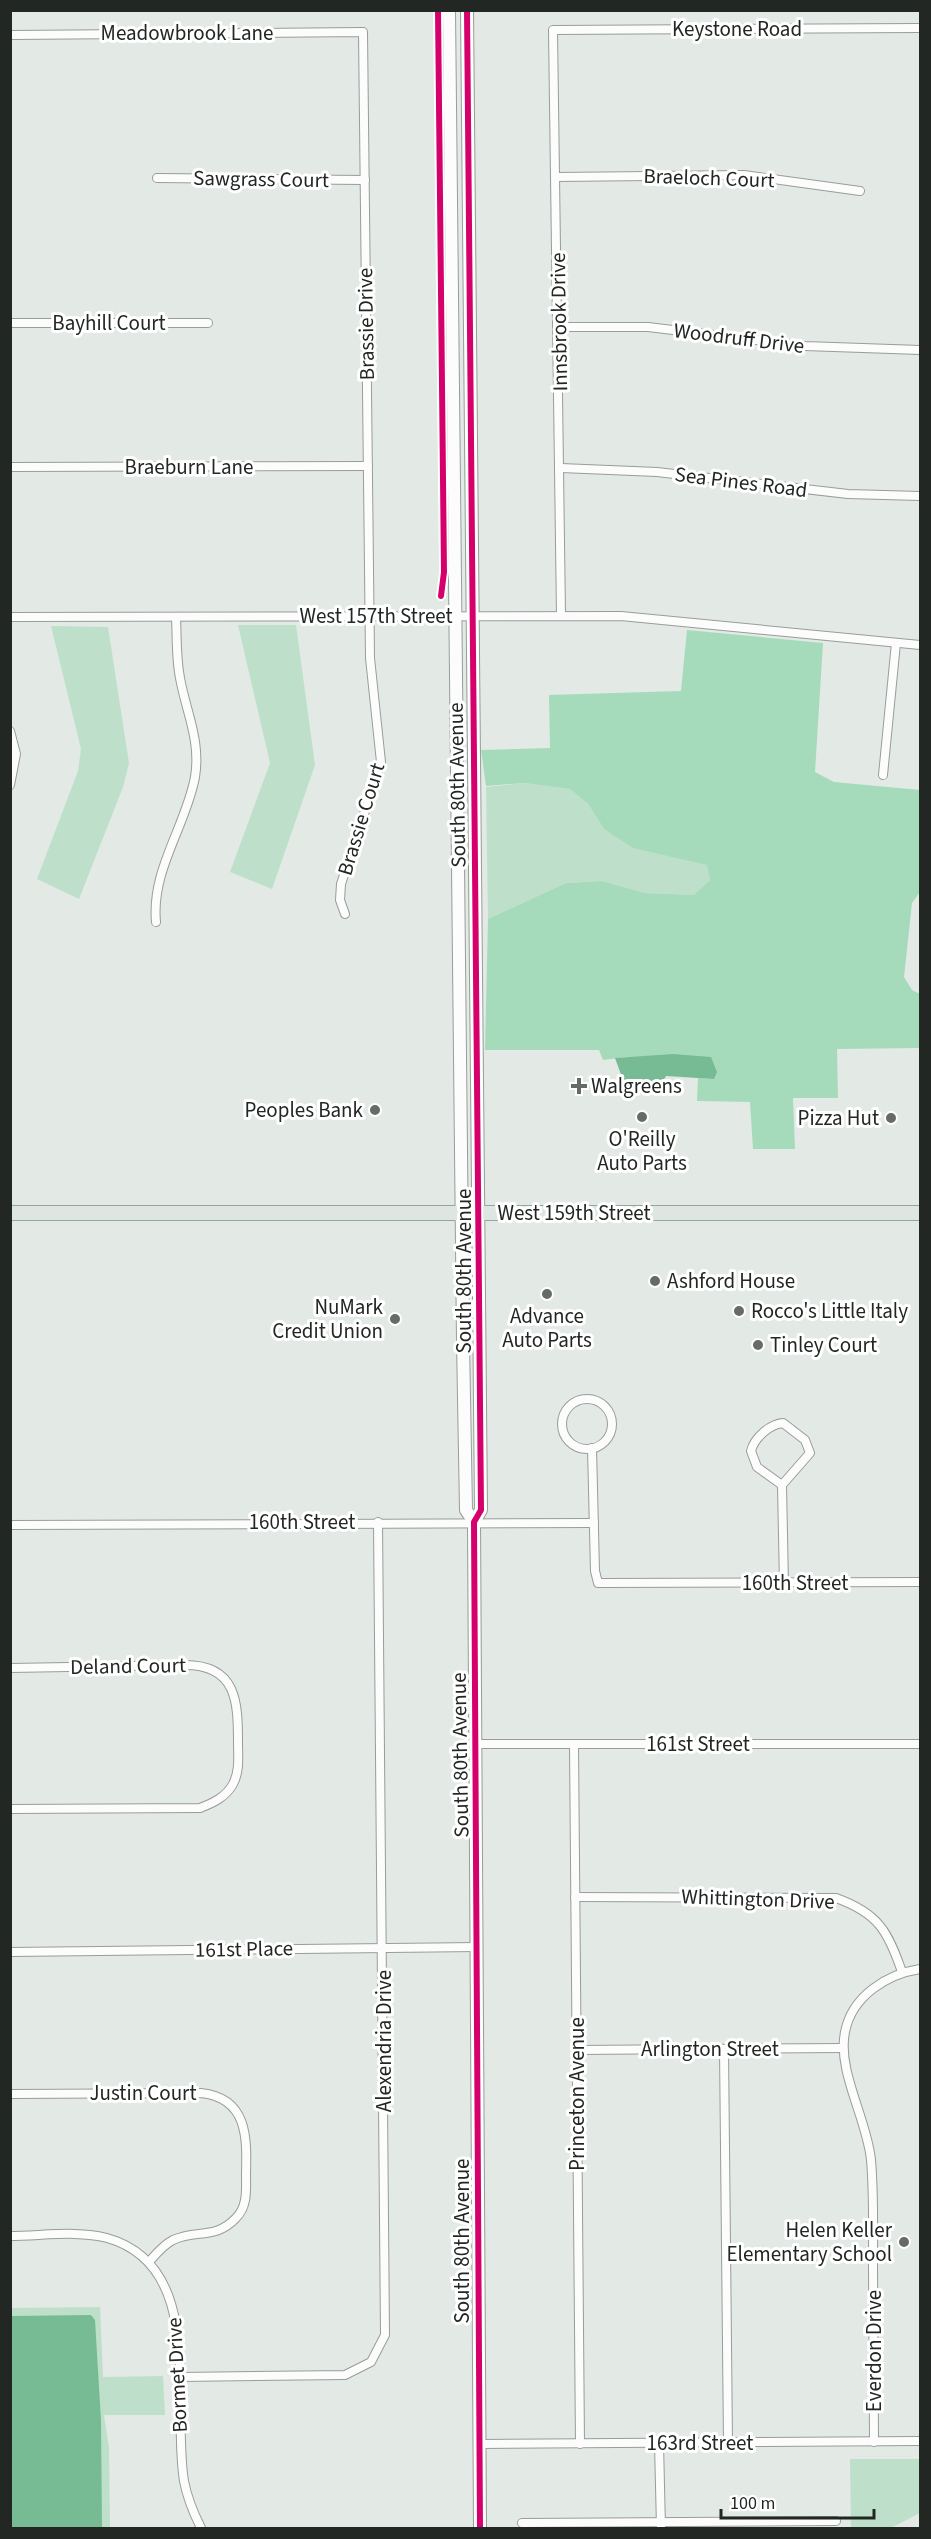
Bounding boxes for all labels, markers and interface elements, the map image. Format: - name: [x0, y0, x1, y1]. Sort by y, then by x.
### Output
- street label: Keystone Road: [672, 14, 802, 44]
- street label: Meadowbrook Lane: [101, 18, 273, 48]
- street label: Braeloch Court: [643, 161, 775, 195]
- street label: Sawgrass Court: [193, 163, 329, 195]
- street label: Innsbrook Drive: [543, 252, 575, 392]
- street label: Brassie Drive: [350, 267, 382, 381]
- street label: Bayhill Court: [52, 308, 166, 338]
- street label: Woodruff Drive: [672, 315, 806, 361]
- street label: Braeburn Lane: [125, 452, 253, 482]
- street label: Sea Pines Road: [673, 459, 809, 505]
- street label: West 157th Street: [299, 601, 453, 631]
- street label: South 80th Avenue: [441, 702, 473, 868]
- street label: Brassie Court: [330, 759, 392, 879]
- place label: Walgreens: [591, 1071, 682, 1101]
- marker: Walgreens: [572, 1079, 586, 1093]
- place label: Peoples Bank: [245, 1095, 364, 1125]
- marker: Peoples Bank: [368, 1103, 382, 1117]
- place label: Pizza Hut: [798, 1103, 879, 1133]
- marker: O'Reilly Auto Parts: [635, 1110, 649, 1124]
- marker: Pizza Hut: [884, 1111, 898, 1125]
- place label: O'Reilly Auto Parts: [597, 1124, 687, 1178]
- street label: South 80th Avenue: [449, 1188, 479, 1354]
- street label: West 159th Street: [497, 1198, 651, 1228]
- place label: Ashford House: [667, 1266, 795, 1296]
- marker: Ashford House: [648, 1274, 662, 1288]
- marker: Advance Auto Parts: [540, 1287, 554, 1301]
- place label: NuMark Credit Union: [272, 1292, 384, 1346]
- place label: Rocco's Little Italy: [751, 1296, 908, 1326]
- place label: Advance Auto Parts: [502, 1301, 592, 1355]
- marker: Rocco's Little Italy: [732, 1304, 746, 1318]
- marker: NuMark Credit Union: [388, 1312, 402, 1326]
- place label: Tinley Court: [770, 1330, 877, 1360]
- marker: Tinley Court: [751, 1338, 765, 1352]
- street label: 160th Street: [249, 1507, 355, 1537]
- street label: 160th Street: [742, 1568, 848, 1598]
- street label: Deland Court: [70, 1650, 186, 1682]
- street label: South 80th Avenue: [444, 1672, 476, 1838]
- street label: 161st Street: [646, 1729, 750, 1759]
- street label: Whittington Drive: [681, 1881, 835, 1917]
- street label: 161st Place: [195, 1933, 293, 1965]
- street label: Alexendria Drive: [369, 1970, 399, 2112]
- street label: Princeton Avenue: [562, 2017, 592, 2171]
- street label: Arlington Street: [641, 2034, 779, 2064]
- street label: Justin Court: [90, 2078, 197, 2108]
- street label: South 80th Avenue: [447, 2158, 477, 2324]
- place label: Helen Keller Elementary School: [726, 2215, 893, 2269]
- marker: Helen Keller Elementary School: [897, 2235, 911, 2249]
- street label: Everdon Drive: [859, 2290, 889, 2412]
- street label: Bormet Drive: [159, 2317, 195, 2433]
- street label: 163rd Street: [647, 2428, 753, 2458]
- scale bar: [721, 2482, 874, 2520]
- text: 100 m: [730, 2491, 775, 2516]

